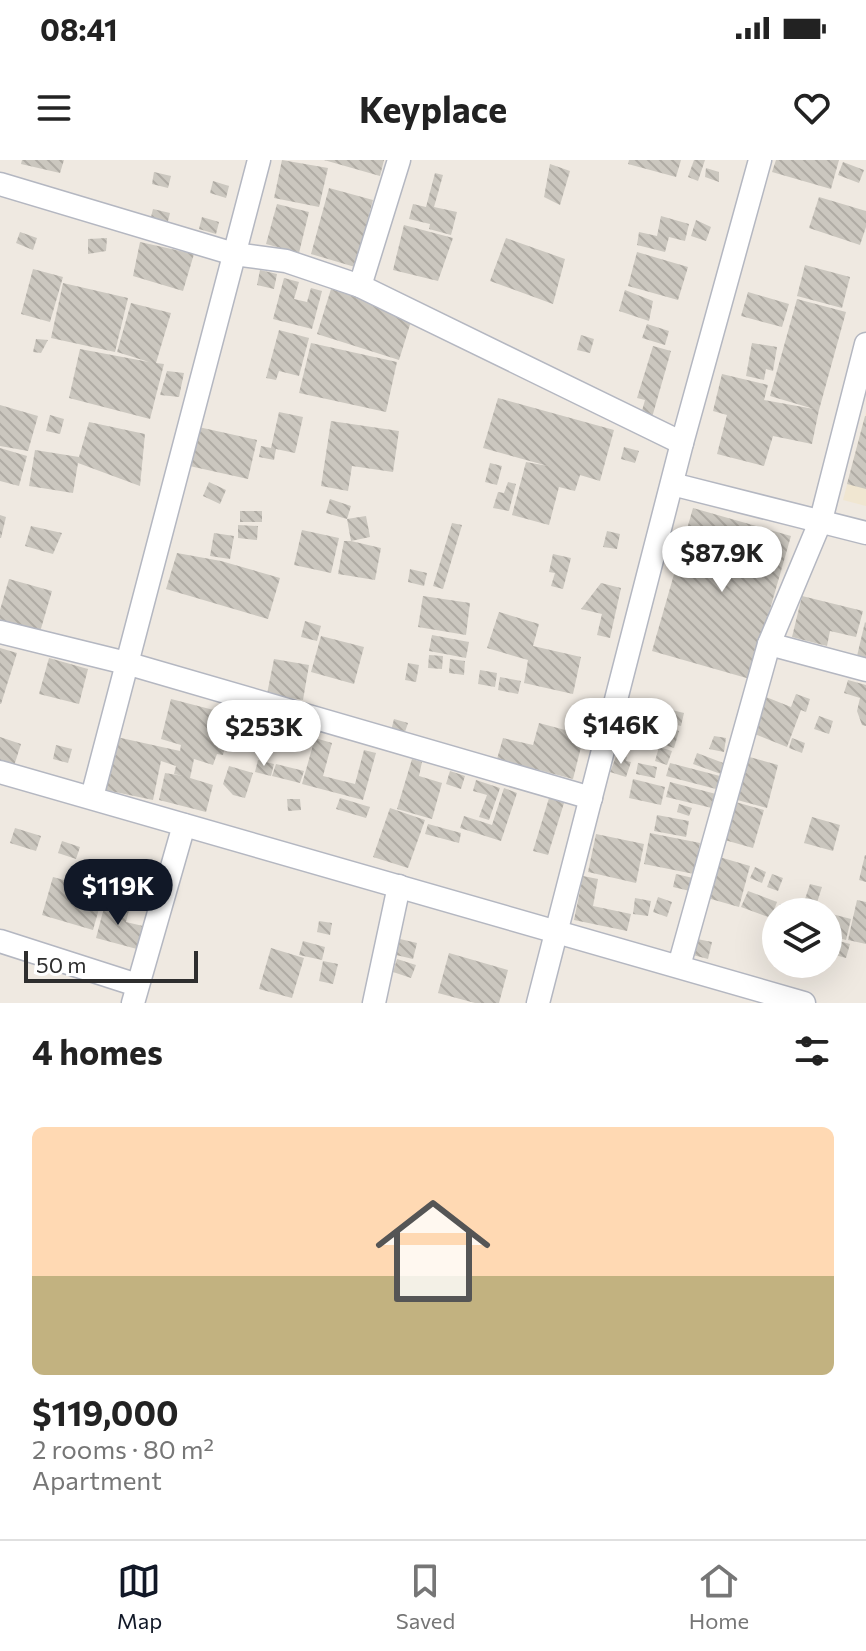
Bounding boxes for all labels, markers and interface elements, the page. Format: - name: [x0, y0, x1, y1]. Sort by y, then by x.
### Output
- text: 08:41: [40, 10, 118, 47]
- icon: menu: [32, 86, 76, 130]
- text: Keyplace: [359, 86, 507, 130]
- icon: heart: [790, 86, 834, 130]
- pin: $87.9K: [657, 526, 787, 594]
- text: $87.9K: [680, 536, 764, 567]
- pin: $146K: [565, 698, 677, 766]
- pin: $253K: [208, 700, 320, 768]
- text: $146K: [583, 708, 659, 739]
- text: $253K: [225, 710, 303, 741]
- pin: $119K: [62, 859, 174, 927]
- text: $119K: [82, 869, 154, 900]
- map controls: [762, 898, 842, 978]
- button: layers: [762, 898, 842, 978]
- scale bar: [24, 947, 198, 983]
- text: 50 m: [36, 951, 86, 978]
- icon: filters: [790, 1029, 834, 1073]
- text: 4 homes: [32, 1030, 163, 1072]
- icon: home: [361, 1179, 505, 1323]
- text: $119,000: [32, 1391, 179, 1433]
- text: 2 rooms · 80 m²: [32, 1433, 214, 1464]
- text: Apartment: [32, 1464, 162, 1495]
- tab: Map: [117, 1559, 162, 1634]
- tab: Saved: [396, 1559, 455, 1634]
- tab: Home: [689, 1559, 749, 1634]

